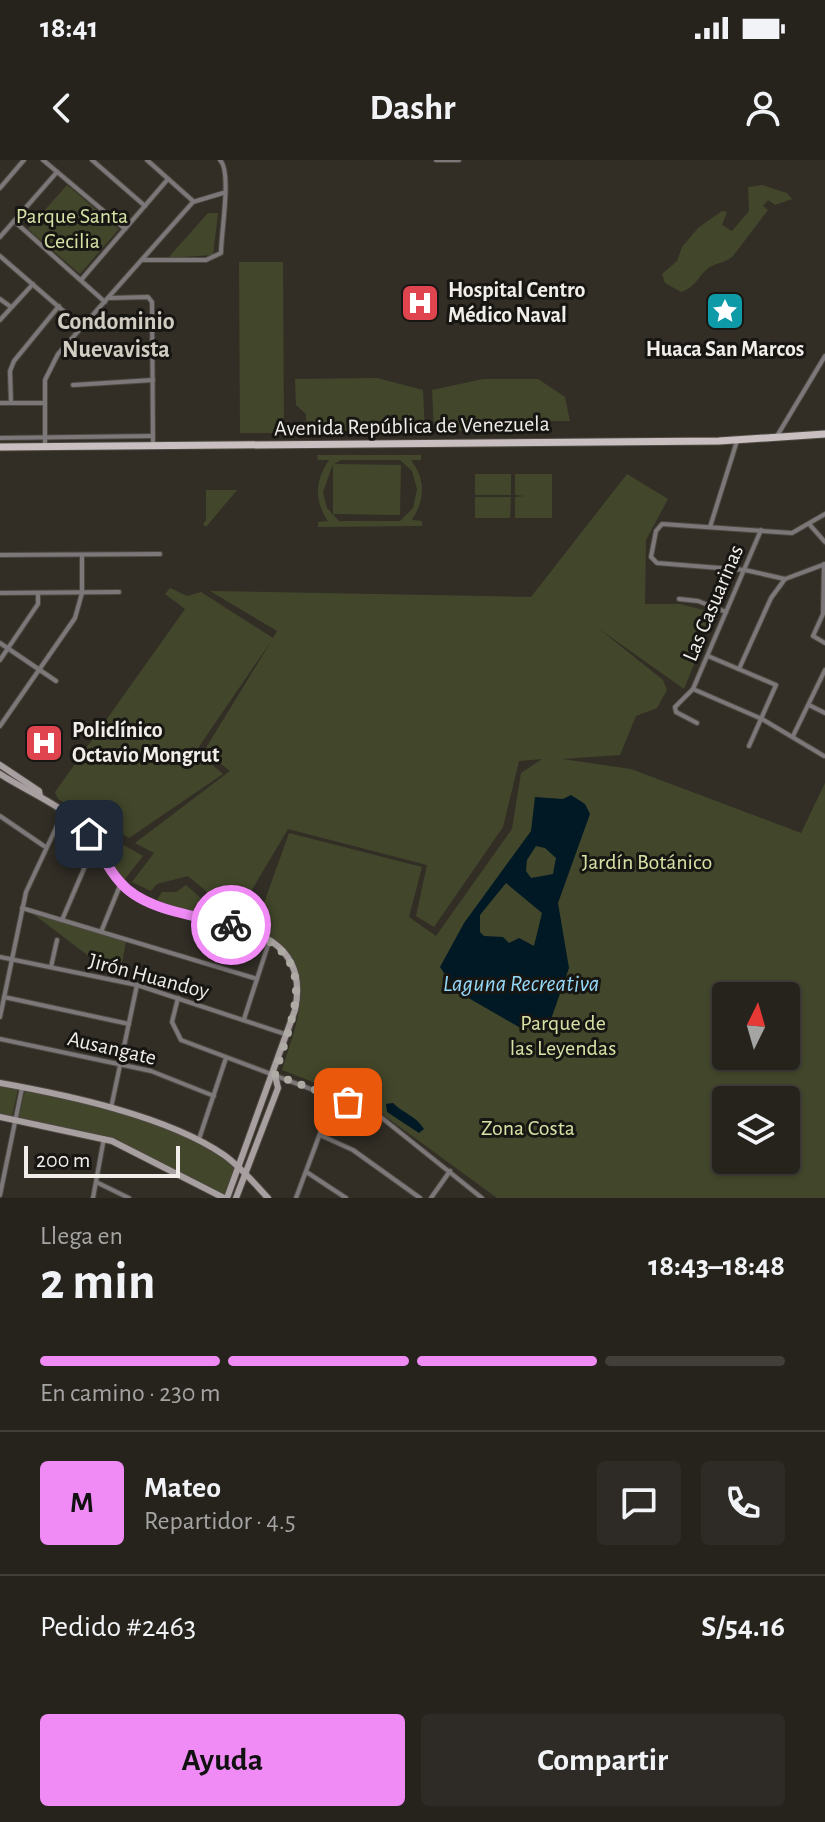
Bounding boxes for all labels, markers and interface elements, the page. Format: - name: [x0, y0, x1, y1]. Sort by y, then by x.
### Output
- text: 18:41: [40, 13, 98, 43]
- icon: back: [40, 86, 84, 130]
- icon: person: [741, 86, 785, 130]
- text: Dashr: [369, 90, 456, 126]
- park label: Parque Santa Cecilia: [16, 205, 128, 252]
- place label: Hospital Centro Médico Naval: [448, 279, 586, 326]
- hospital icon: Hospital Centro Médico Naval: [399, 282, 441, 324]
- place icon: Huaca San Marcos: [704, 290, 746, 332]
- district label: Condominio Nuevavista: [57, 310, 175, 362]
- place label: Huaca San Marcos: [646, 338, 804, 360]
- street label: Avenida República de Venezuela: [274, 413, 550, 439]
- street label: Las Casuarinas: [679, 542, 747, 664]
- place label: Policlínico Octavio Mongrut: [72, 719, 220, 766]
- hospital icon: Policlínico Octavio Mongrut: [23, 722, 65, 764]
- pin: [55, 800, 123, 868]
- icon: home: [67, 812, 111, 856]
- park label: Jardín Botánico: [582, 851, 712, 873]
- courier: [191, 885, 271, 965]
- icon: bike: [209, 903, 253, 947]
- street label: Jirón Huandoy: [87, 949, 212, 1003]
- water label: Laguna Recreativa: [443, 972, 599, 996]
- north arrow: [712, 982, 800, 1070]
- map controls: [712, 982, 800, 1174]
- park label: Parque de las Leyendas: [510, 1012, 616, 1059]
- street label: Ausangate: [65, 1027, 159, 1069]
- pin: [314, 1068, 382, 1136]
- icon: bag: [326, 1080, 370, 1124]
- button: layers: [712, 1086, 800, 1174]
- park label: Zona Costa: [481, 1117, 575, 1139]
- scale bar: [24, 1142, 180, 1178]
- text: 200 m: [36, 1149, 90, 1171]
- text: Llega en: [40, 1223, 123, 1249]
- text: 18:43–18:48: [648, 1251, 785, 1281]
- text: 2 min: [40, 1256, 155, 1308]
- text: En camino · 230 m: [40, 1380, 221, 1406]
- button: chat: [597, 1461, 681, 1545]
- button: phone: [701, 1461, 785, 1545]
- text: Mateo: [144, 1473, 221, 1503]
- text: M: [70, 1488, 94, 1518]
- text: Repartidor · 4.5: [144, 1508, 296, 1534]
- text: Pedido #2463: [40, 1612, 196, 1642]
- text: S/54.16: [701, 1612, 785, 1642]
- button: Ayuda: [40, 1714, 405, 1806]
- button: Compartir: [421, 1714, 785, 1806]

